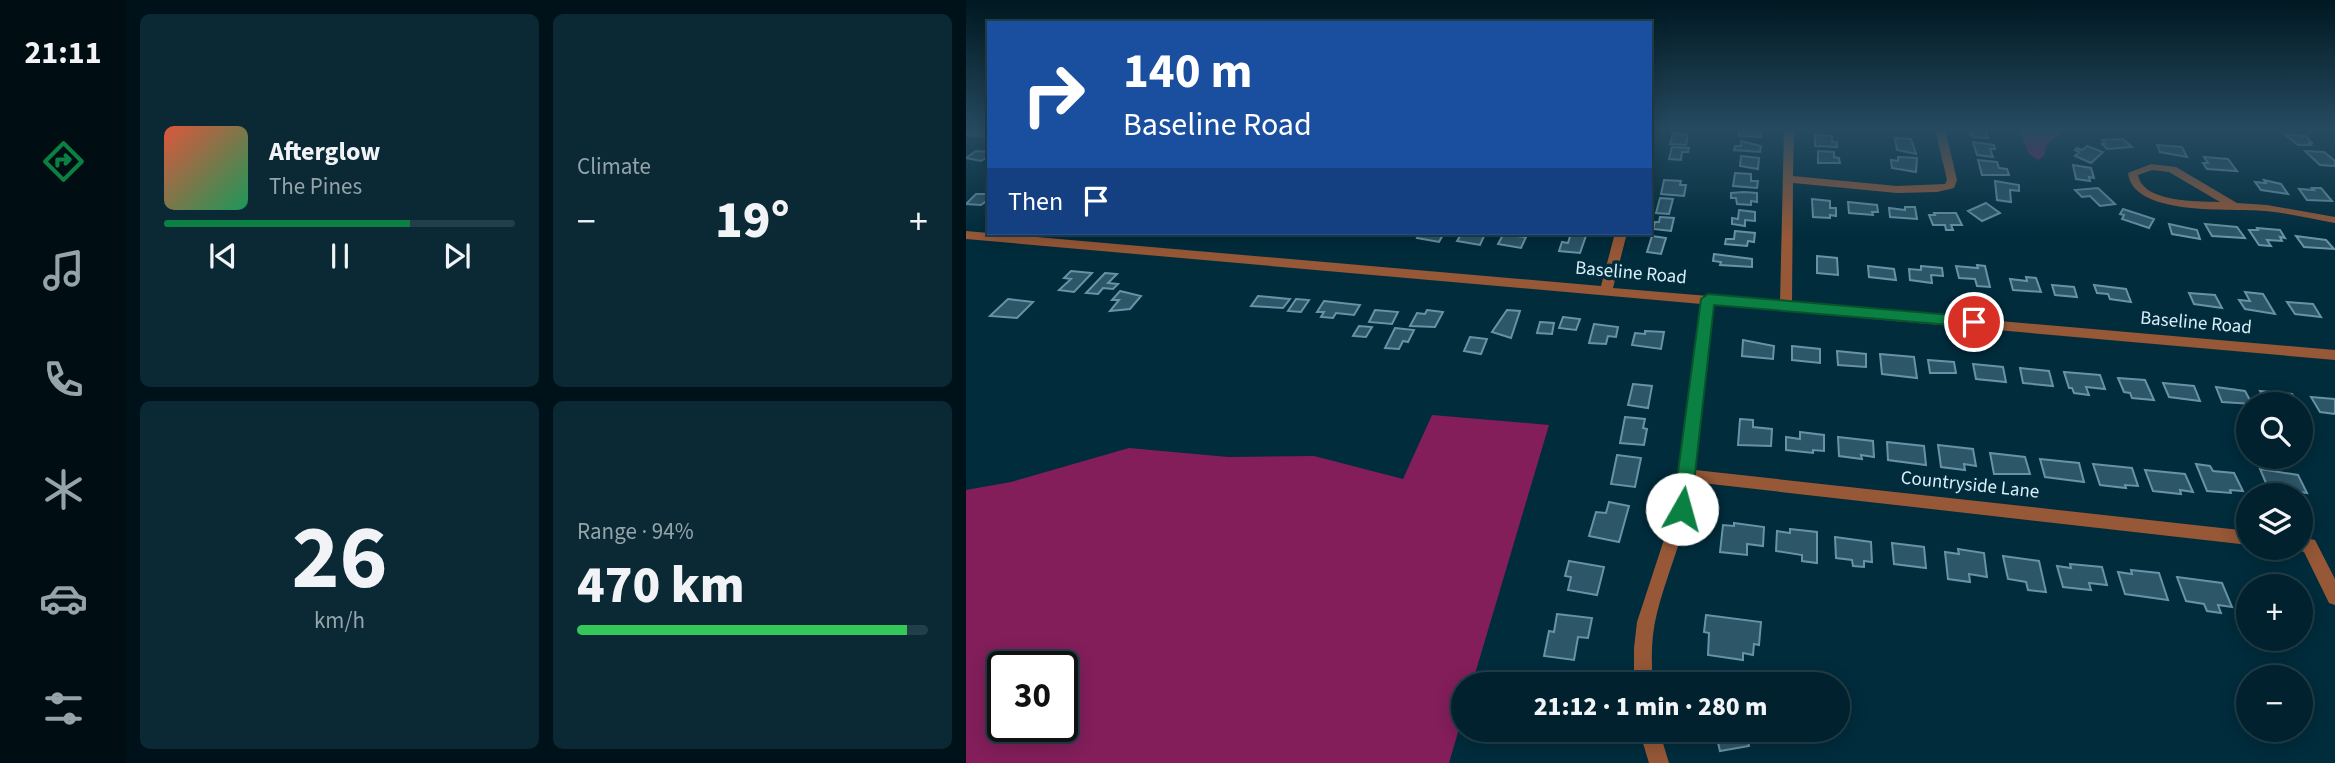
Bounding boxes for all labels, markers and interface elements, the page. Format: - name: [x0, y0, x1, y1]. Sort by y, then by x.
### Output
- text: 21:11: [24, 30, 102, 76]
- text: 140 m: [1123, 37, 1252, 107]
- icon: right: [1008, 49, 1099, 140]
- text: Baseline Road: [1123, 102, 1312, 148]
- text: Afterglow: [269, 133, 380, 170]
- icon: directions: [39, 137, 88, 186]
- text: Climate: [577, 150, 651, 183]
- text: The Pines: [269, 170, 362, 203]
- icon: arrive: [1077, 182, 1115, 220]
- text: Then: [1008, 183, 1063, 220]
- text: 19°: [715, 184, 790, 258]
- text: −: [577, 195, 596, 249]
- text: +: [909, 195, 928, 249]
- icon: previous: [204, 237, 242, 275]
- icon: pause: [321, 237, 359, 275]
- icon: next: [438, 237, 476, 275]
- icon: music: [39, 246, 88, 295]
- street label: Baseline Road: [1574, 255, 1688, 291]
- pin: [1944, 292, 2004, 352]
- icon: arrive: [1955, 303, 1993, 341]
- street label: Baseline Road: [2139, 305, 2253, 341]
- icon: phone: [39, 355, 88, 404]
- map controls: [2236, 392, 2313, 742]
- button: search: [2236, 392, 2313, 469]
- street label: Countryside Lane: [1899, 464, 2041, 506]
- icon: climate: [39, 465, 88, 514]
- position arrow: [1645, 472, 1719, 546]
- button: layers: [2236, 483, 2313, 560]
- text: 26: [291, 494, 388, 623]
- text: Range · 94%: [577, 515, 694, 548]
- text: 470 km: [577, 549, 745, 623]
- icon: car: [39, 574, 88, 623]
- button: +: [2236, 574, 2313, 651]
- text: km/h: [314, 604, 365, 637]
- speed limit sign: 30: [987, 651, 1078, 742]
- button: −: [2236, 665, 2313, 742]
- icon: filters: [39, 684, 88, 733]
- text: 21:12 · 1 min · 280 m: [1534, 688, 1767, 725]

